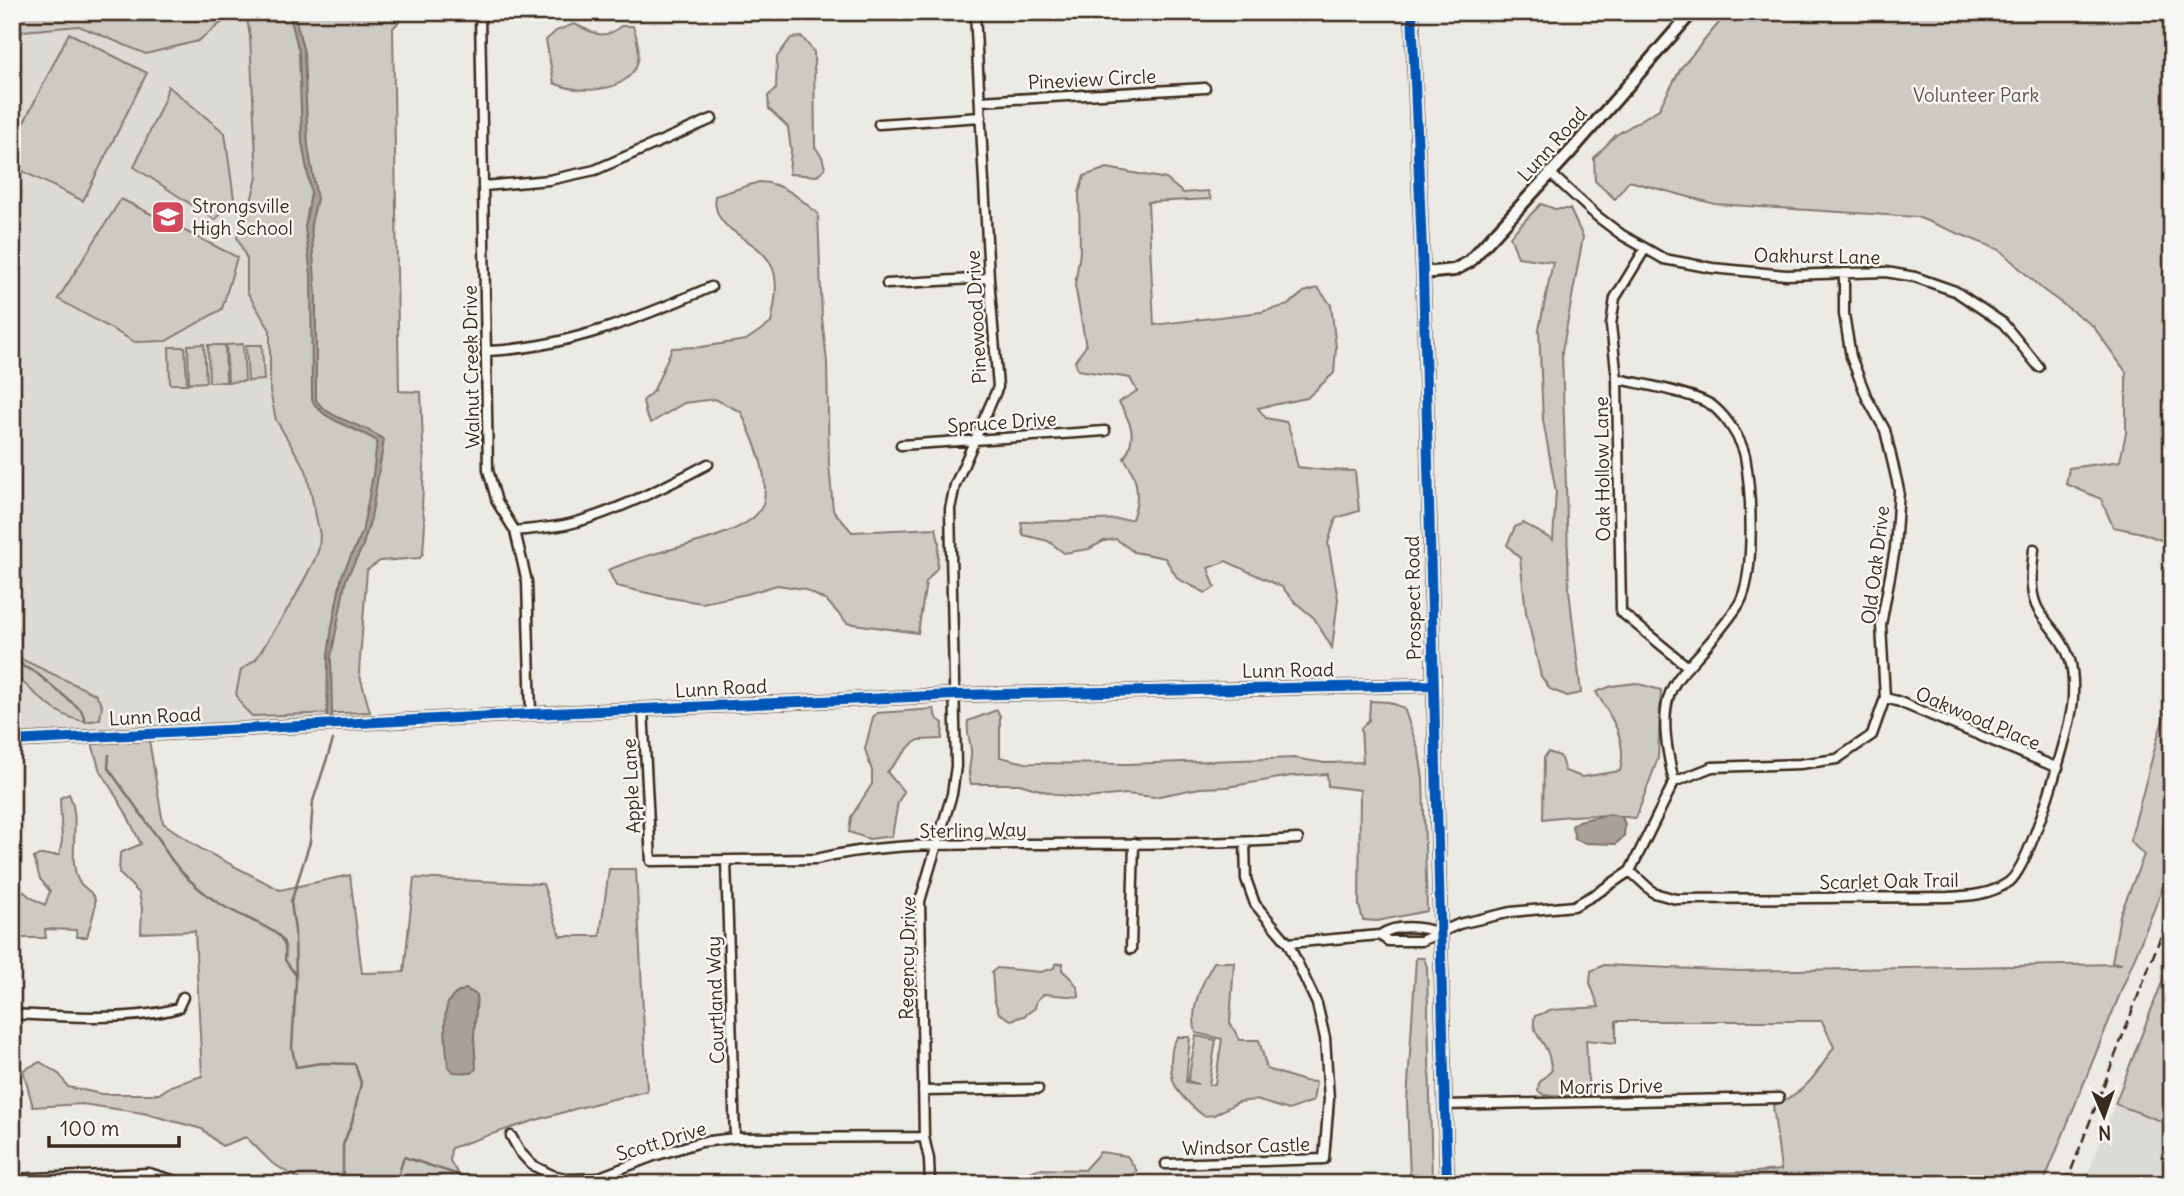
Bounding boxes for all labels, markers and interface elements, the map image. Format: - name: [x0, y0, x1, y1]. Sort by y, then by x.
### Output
- street label: Pineview Circle: [1027, 64, 1157, 94]
- park label: Volunteer Park: [1913, 83, 2039, 107]
- street label: Lunn Road: [1512, 102, 1592, 186]
- place label: Strongsville High School: [192, 194, 293, 240]
- school or university icon: Strongsville High School: [149, 198, 187, 236]
- street label: Oakhurst Lane: [1753, 243, 1881, 269]
- street label: Pinewood Drive: [961, 250, 991, 384]
- street label: Walnut Creek Drive: [458, 285, 484, 449]
- street label: Oak Hollow Lane: [1589, 396, 1615, 542]
- street label: Spruce Drive: [947, 406, 1057, 438]
- street label: Old Oak Drive: [1856, 504, 1894, 626]
- street label: Prospect Road: [1400, 536, 1426, 660]
- street label: Lunn Road: [1242, 657, 1334, 683]
- street label: Lunn Road: [674, 674, 768, 702]
- street label: Oakwood Place: [1912, 681, 2044, 755]
- street label: Lunn Road: [108, 702, 202, 730]
- street label: Apple Lane: [617, 738, 645, 834]
- street label: Sterling Way: [919, 817, 1027, 843]
- street label: Scarlet Oak Trail: [1819, 868, 1959, 894]
- street label: Regency Drive: [894, 896, 920, 1020]
- street label: Courtland Way: [701, 936, 729, 1064]
- street label: Morris Drive: [1559, 1073, 1663, 1099]
- north arrow: [2068, 1080, 2138, 1150]
- scale bar: [49, 1105, 178, 1149]
- text: 100 m: [60, 1115, 119, 1142]
- street label: Scott Drive: [613, 1116, 709, 1166]
- text: N: [2098, 1121, 2112, 1145]
- street label: Windsor Castle: [1182, 1132, 1310, 1160]

